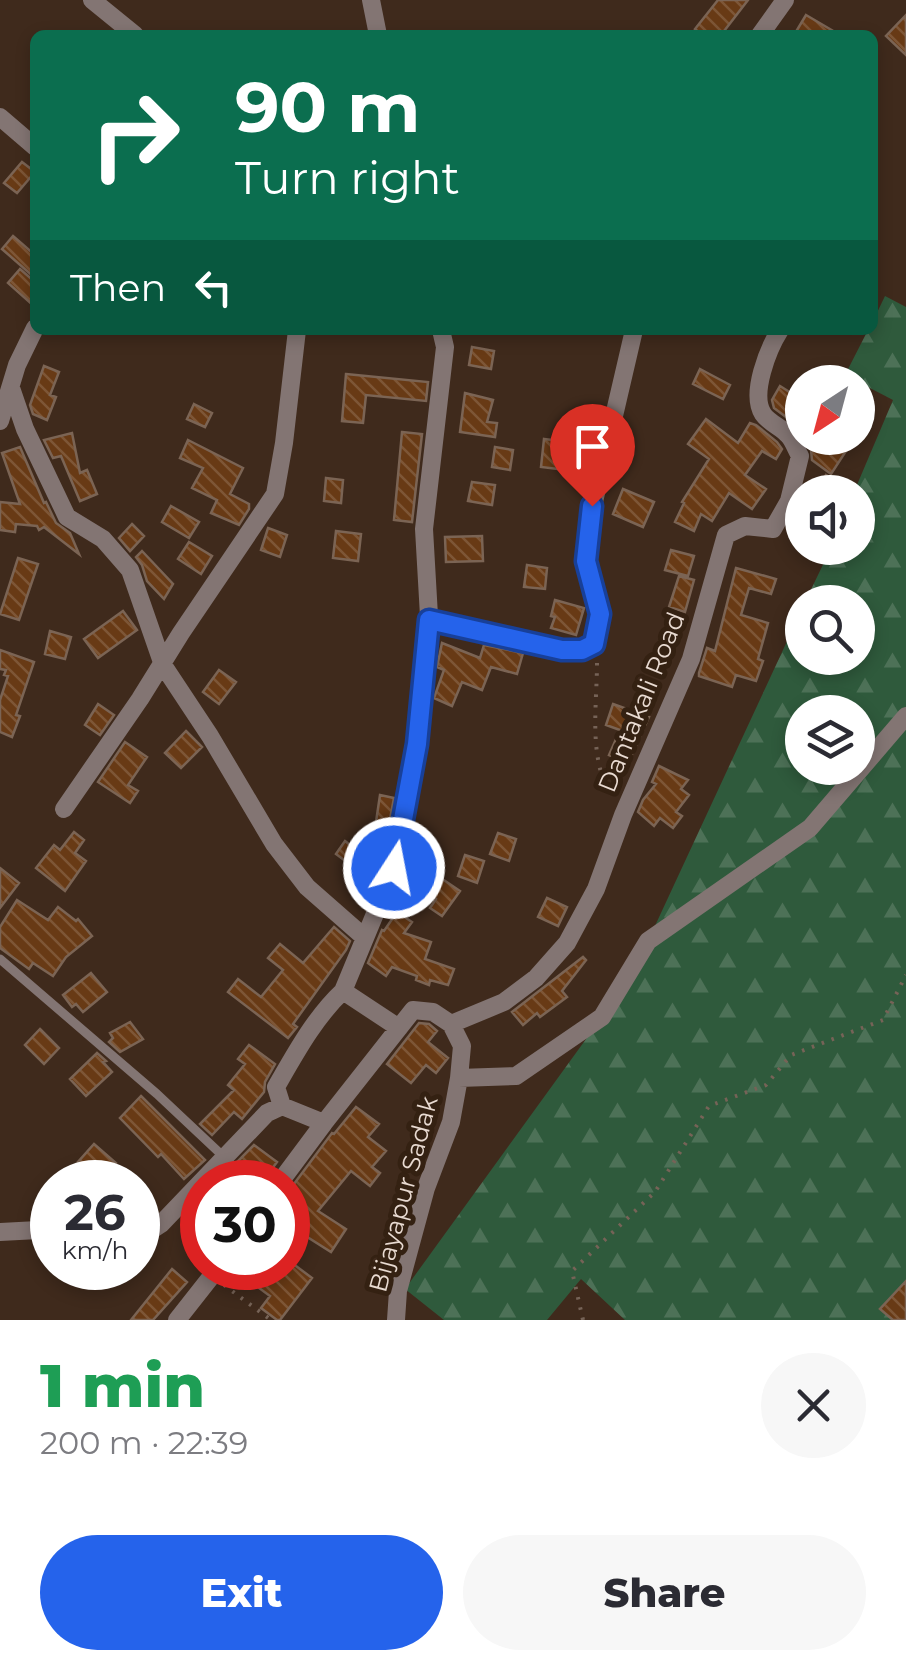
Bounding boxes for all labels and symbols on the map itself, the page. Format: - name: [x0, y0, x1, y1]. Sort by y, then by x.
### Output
- north arrow: [785, 365, 875, 455]
- pin: [550, 404, 635, 507]
- street label: Dantakali Road: [591, 608, 691, 796]
- position arrow: [342, 816, 446, 920]
- street label: Bijayapur Sadak: [362, 1093, 444, 1295]
- speed limit sign: 30: [180, 1160, 310, 1290]

